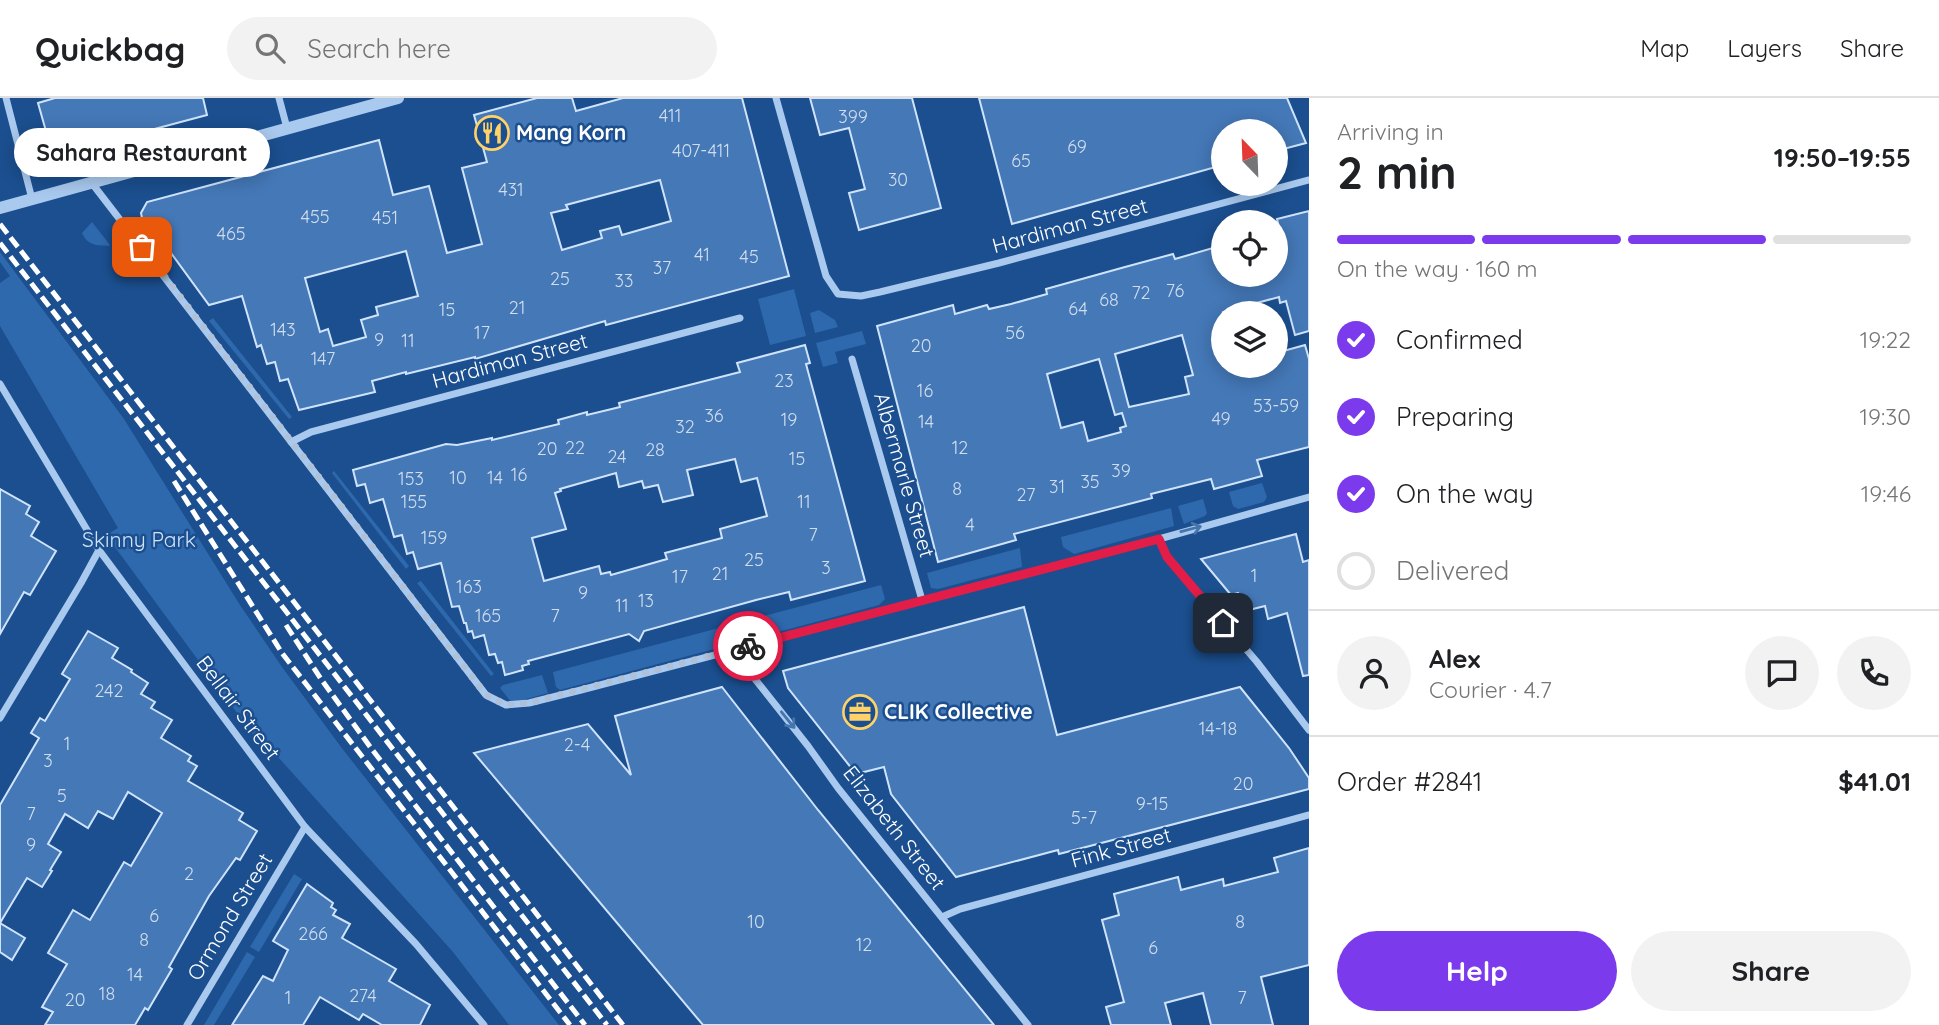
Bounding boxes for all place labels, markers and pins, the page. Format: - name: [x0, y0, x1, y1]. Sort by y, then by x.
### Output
- restaurant icon: Mang Korn: [473, 114, 511, 152]
- place label: Mang Korn: [516, 119, 626, 145]
- callout: Sahara Restaurant: [14, 128, 270, 177]
- pin: [112, 217, 172, 277]
- pin: [1193, 593, 1253, 653]
- office icon: CLIK Collective: [841, 693, 879, 731]
- place label: CLIK Collective: [884, 698, 1033, 724]

